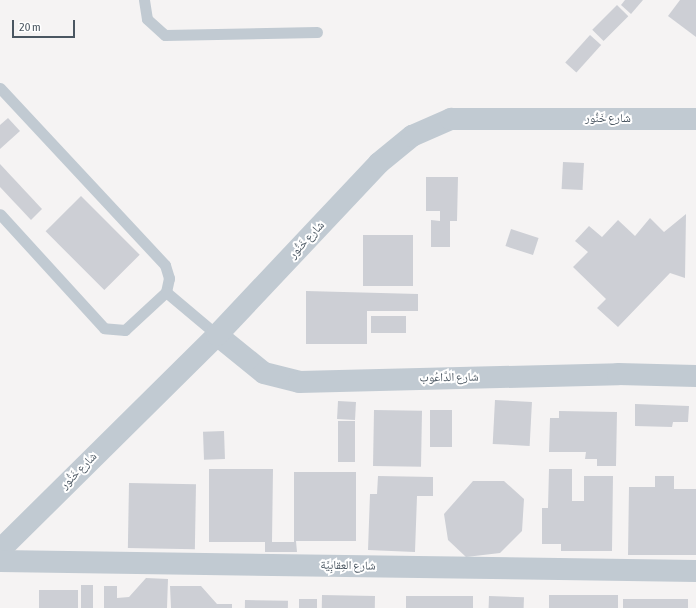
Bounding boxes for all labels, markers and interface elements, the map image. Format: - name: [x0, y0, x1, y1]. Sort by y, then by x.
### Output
- scale bar: [14, 12, 77, 38]
- text: 20 m: [19, 20, 41, 34]
- street label: شارع خَنُّور: [585, 112, 631, 126]
- street label: شارع خَنُّور: [286, 218, 328, 262]
- street label: شارع الدَّاعُوب: [419, 370, 479, 386]
- street label: شارع خَنُّور: [58, 450, 100, 492]
- street label: شارع العِقابِيَّة: [320, 558, 376, 574]

